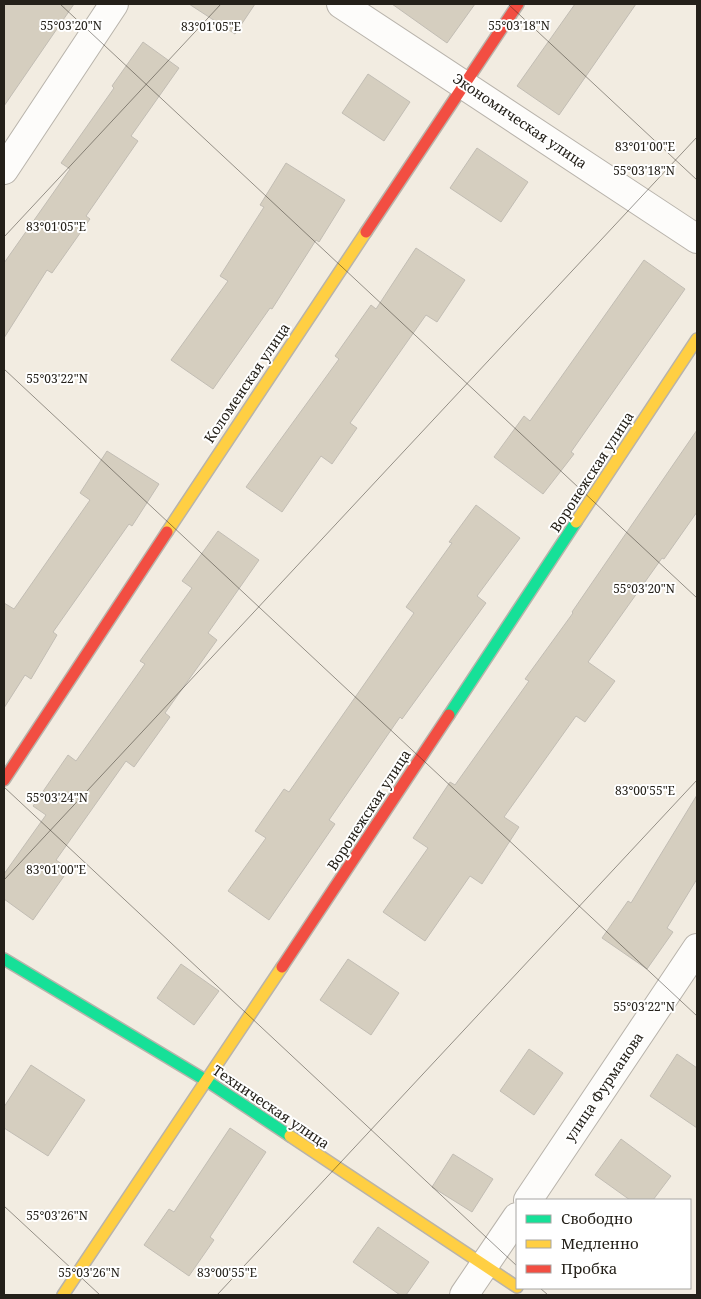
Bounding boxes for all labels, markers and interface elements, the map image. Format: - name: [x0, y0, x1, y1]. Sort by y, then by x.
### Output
- text: 55°03'20"N: [40, 17, 102, 34]
- text: 55°03'18"N: [488, 17, 550, 34]
- text: 83°01'05"E: [181, 18, 241, 35]
- street label: Экономическая улица: [449, 69, 591, 173]
- text: 83°01'00"E: [615, 138, 675, 155]
- text: 55°03'18"N: [613, 162, 675, 179]
- text: 83°01'05"E: [26, 218, 86, 235]
- street label: Коломенская улица: [199, 319, 294, 447]
- text: 55°03'22"N: [26, 370, 88, 387]
- street label: Воронежская улица: [545, 408, 638, 536]
- text: 55°03'20"N: [613, 580, 675, 597]
- street label: Воронежская улица: [322, 746, 415, 874]
- text: 83°00'55"E: [615, 782, 675, 799]
- text: 55°03'24"N: [26, 789, 88, 806]
- text: 83°01'00"E: [26, 861, 86, 878]
- text: 55°03'22"N: [613, 998, 675, 1015]
- street label: улица Фурманова: [560, 1028, 647, 1145]
- street label: Техническая улица: [209, 1060, 334, 1153]
- legend: [516, 1199, 691, 1289]
- text: 55°03'26"N: [26, 1207, 88, 1224]
- text: Свободно: [561, 1208, 633, 1228]
- text: Медленно: [561, 1233, 639, 1253]
- text: Пробка: [561, 1258, 617, 1278]
- text: 55°03'26"N: [58, 1264, 120, 1281]
- text: 83°00'55"E: [197, 1264, 257, 1281]

